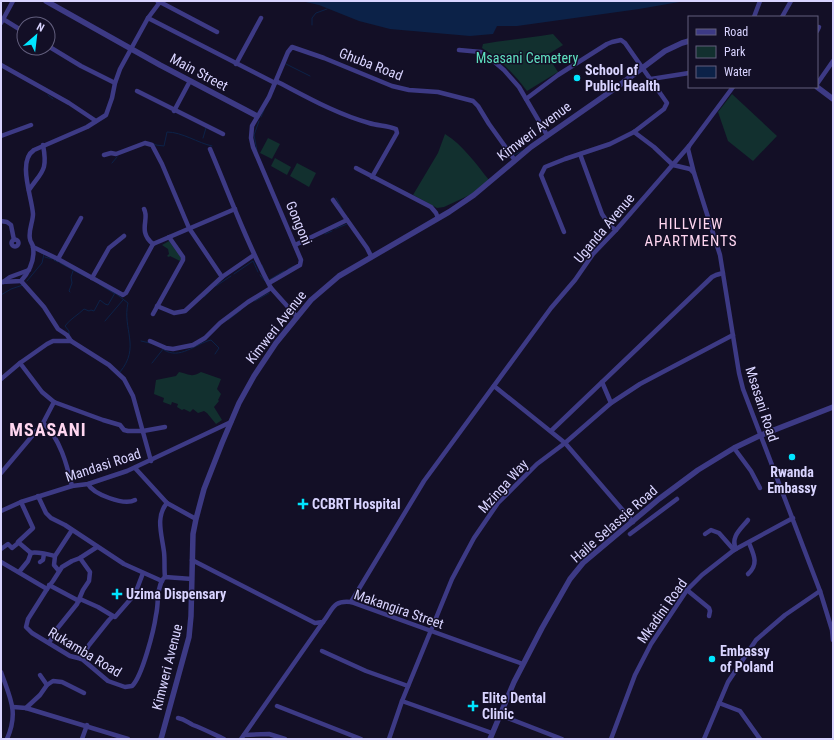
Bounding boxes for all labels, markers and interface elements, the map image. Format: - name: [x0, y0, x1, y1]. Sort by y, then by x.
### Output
- north arrow: [16, 16, 56, 56]
- legend: [688, 16, 818, 88]
- text: N: [34, 20, 47, 35]
- text: Road: [724, 25, 748, 39]
- street label: Ghuba Road: [337, 45, 405, 83]
- text: Park: [724, 45, 746, 59]
- street label: Main Street: [167, 50, 231, 94]
- park label: Msasani Cemetery: [476, 50, 578, 66]
- place label: School of Public Health: [585, 62, 660, 94]
- text: Water: [724, 65, 752, 79]
- marker: School of Public Health: [572, 73, 582, 83]
- street label: Kimweri Avenue: [494, 98, 574, 164]
- street label: Uganda Avenue: [570, 190, 638, 266]
- street label: Gongoni: [283, 199, 315, 247]
- district label: HILLVIEW APARTMENTS: [644, 215, 738, 250]
- street label: Kimweri Avenue: [243, 287, 310, 367]
- street label: Msasani Road: [742, 364, 782, 444]
- district label: MSASANI: [9, 419, 87, 440]
- street label: Mandasi Road: [63, 445, 143, 485]
- marker: Rwanda Embassy: [787, 452, 797, 462]
- street label: Mzinga Way: [475, 456, 531, 516]
- place label: Rwanda Embassy: [767, 464, 818, 496]
- street label: Haile Selassie Road: [568, 482, 660, 566]
- place label: CCBRT Hospital: [312, 496, 400, 512]
- marker: CCBRT Hospital: [297, 498, 309, 510]
- street label: Mkadini Road: [634, 576, 690, 646]
- place label: Uzima Dispensary: [126, 586, 227, 602]
- street label: Makangira Street: [352, 586, 446, 632]
- marker: Uzima Dispensary: [111, 588, 123, 600]
- street label: Kimweri Avenue: [149, 622, 186, 712]
- street label: Rukamba Road: [45, 624, 125, 680]
- place label: Embassy of Poland: [720, 643, 774, 675]
- marker: Embassy of Poland: [707, 654, 717, 664]
- place label: Elite Dental Clinic: [482, 690, 546, 722]
- marker: Elite Dental Clinic: [467, 700, 479, 712]

